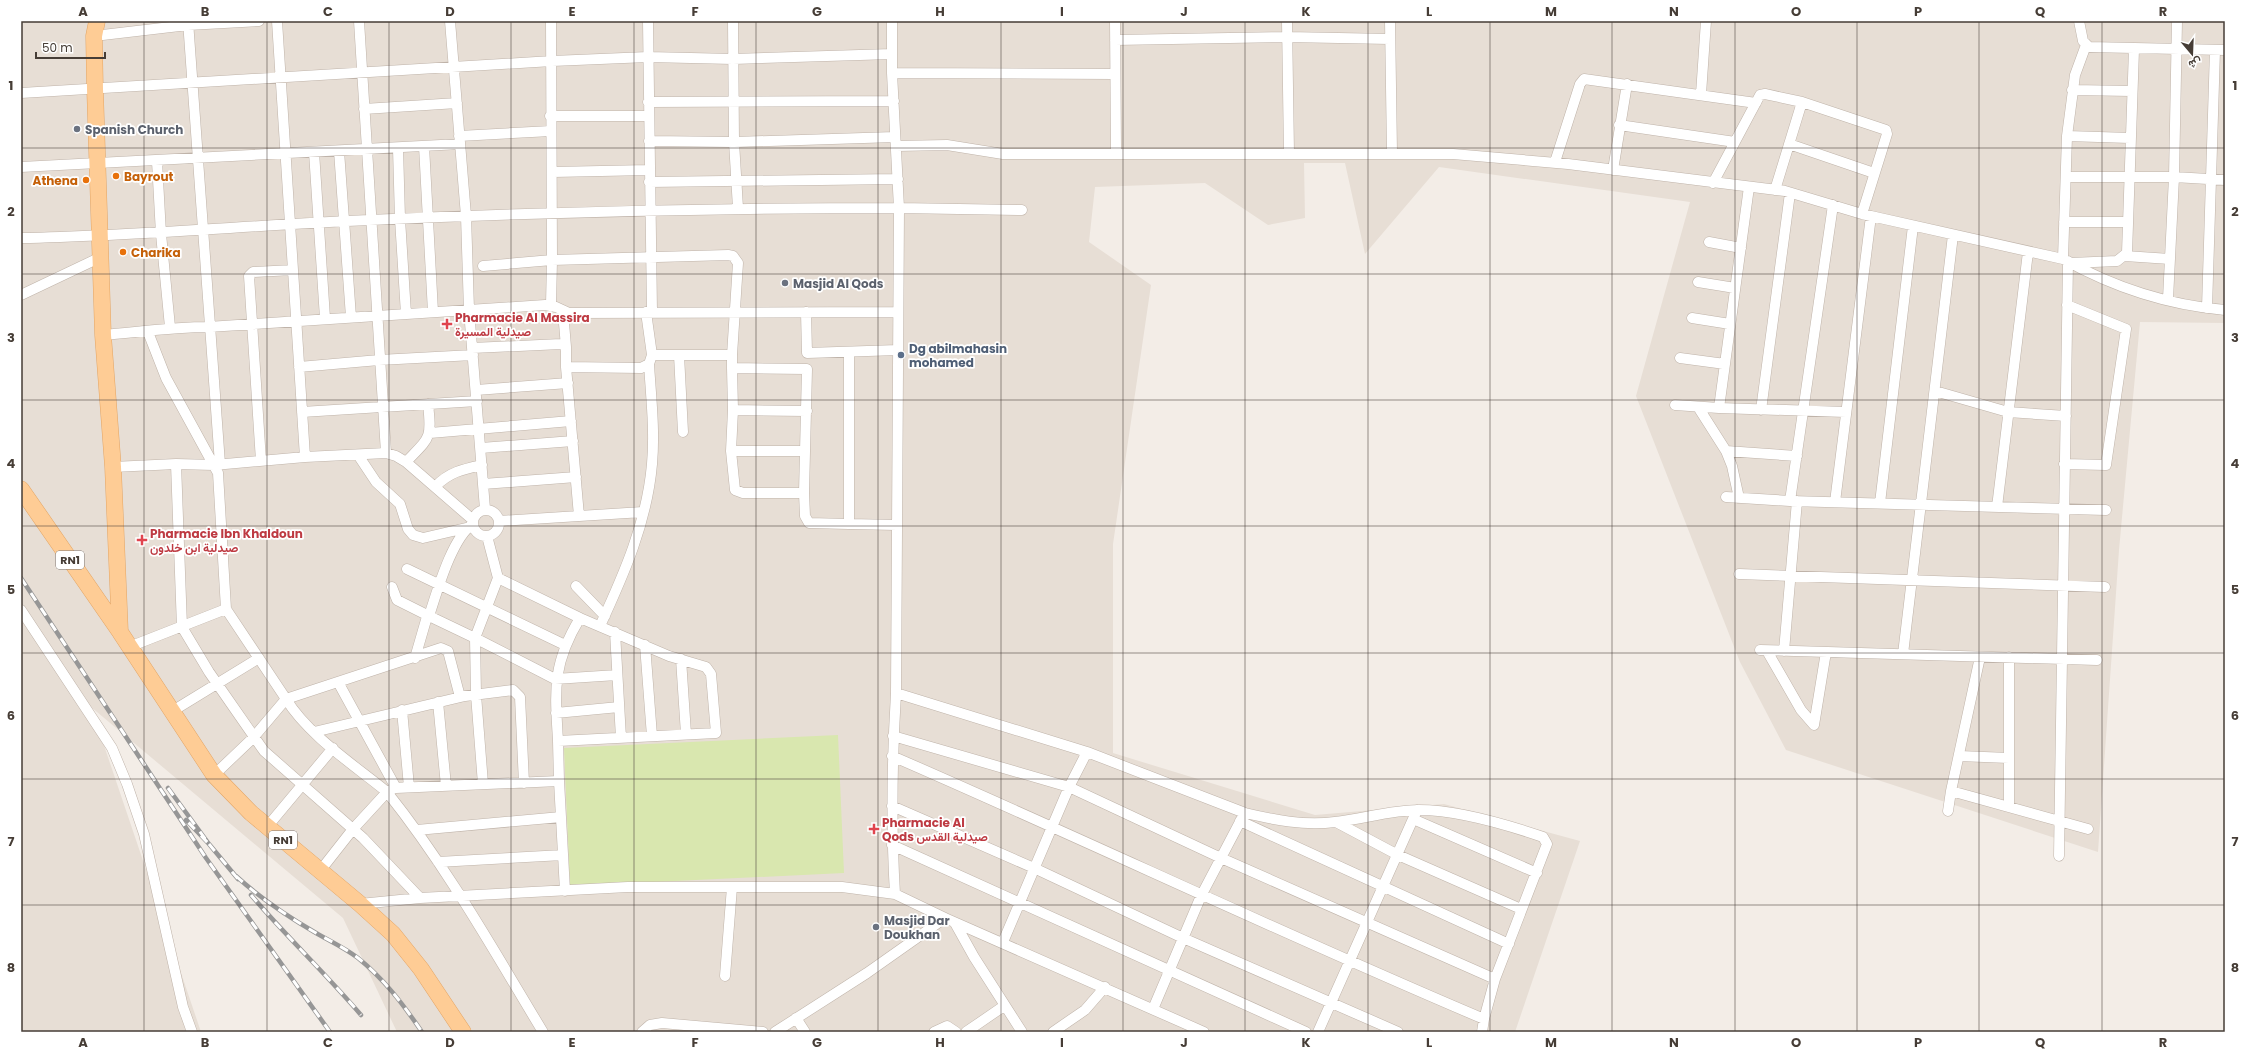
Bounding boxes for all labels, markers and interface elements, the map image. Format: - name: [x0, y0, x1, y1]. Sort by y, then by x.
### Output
- text: A: [78, 2, 88, 21]
- text: B: [201, 2, 210, 21]
- text: C: [323, 2, 333, 21]
- text: D: [445, 2, 455, 21]
- text: E: [568, 2, 576, 21]
- text: F: [691, 2, 699, 21]
- text: G: [812, 2, 822, 21]
- text: H: [935, 2, 945, 21]
- text: I: [1060, 2, 1064, 21]
- text: J: [1180, 2, 1188, 21]
- text: K: [1301, 2, 1311, 21]
- text: L: [1426, 2, 1432, 21]
- text: M: [1545, 2, 1557, 21]
- text: N: [1669, 2, 1679, 21]
- text: O: [1791, 2, 1801, 21]
- text: P: [1914, 2, 1922, 21]
- text: Q: [2035, 2, 2045, 21]
- text: R: [2159, 2, 2167, 21]
- scale bar: [36, 34, 105, 60]
- north arrow: [2172, 34, 2212, 74]
- text: 50 m: [42, 39, 73, 56]
- text: ش: [2186, 54, 2204, 73]
- text: 1: [9, 76, 13, 95]
- text: 1: [2233, 76, 2237, 95]
- place label: Spanish Church: [85, 121, 183, 138]
- marker: Spanish Church: [72, 124, 82, 134]
- place label: Bayrout: [124, 168, 174, 185]
- marker: Bayrout: [111, 171, 121, 181]
- place label: Athena: [33, 172, 78, 189]
- marker: Athena: [81, 175, 91, 185]
- text: 2: [7, 202, 15, 221]
- text: 2: [2231, 202, 2239, 221]
- place label: Charika: [131, 244, 181, 261]
- marker: Charika: [118, 247, 128, 257]
- place label: Masjid Al Qods: [793, 275, 884, 292]
- marker: Masjid Al Qods: [780, 278, 790, 288]
- place label: Pharmacie Al Massira صيدلية المسيرة: [455, 309, 590, 340]
- marker: Pharmacie Al Massira صيدلية المسيرة: [442, 319, 452, 329]
- text: 3: [7, 328, 15, 347]
- text: 3: [2231, 328, 2239, 347]
- place label: Dg abilmahasin mohamed: [909, 340, 1007, 371]
- marker: Dg abilmahasin mohamed: [896, 350, 906, 360]
- text: 4: [7, 454, 16, 473]
- text: 4: [2231, 454, 2240, 473]
- place label: Pharmacie Ibn Khaldoun صيدلية ابن خلدون: [150, 525, 303, 556]
- marker: Pharmacie Ibn Khaldoun صيدلية ابن خلدون: [137, 535, 147, 545]
- road number: RN1: [56, 551, 84, 569]
- text: 5: [7, 580, 15, 599]
- text: 5: [2231, 580, 2239, 599]
- text: 6: [7, 706, 15, 725]
- text: 6: [2231, 706, 2239, 725]
- place label: Pharmacie Al Qods صيدلية القدس: [882, 814, 988, 845]
- marker: Pharmacie Al Qods صيدلية القدس: [869, 824, 879, 834]
- road number: RN1: [269, 831, 297, 849]
- text: 7: [8, 832, 15, 851]
- text: 7: [2232, 832, 2239, 851]
- place label: Masjid Dar Doukhan: [884, 912, 950, 943]
- marker: Masjid Dar Doukhan: [871, 922, 881, 932]
- text: 8: [7, 958, 15, 977]
- text: 8: [2231, 958, 2239, 977]
- text: A: [78, 1033, 88, 1052]
- text: B: [201, 1033, 210, 1052]
- text: C: [323, 1033, 333, 1052]
- text: D: [445, 1033, 455, 1052]
- text: E: [568, 1033, 576, 1052]
- text: F: [691, 1033, 699, 1052]
- text: G: [812, 1033, 822, 1052]
- text: H: [935, 1033, 945, 1052]
- text: I: [1060, 1033, 1064, 1052]
- text: J: [1180, 1033, 1188, 1052]
- text: K: [1301, 1033, 1311, 1052]
- text: L: [1426, 1033, 1432, 1052]
- text: M: [1545, 1033, 1557, 1052]
- text: N: [1669, 1033, 1679, 1052]
- text: O: [1791, 1033, 1801, 1052]
- text: P: [1914, 1033, 1922, 1052]
- text: Q: [2035, 1033, 2045, 1052]
- text: R: [2159, 1033, 2167, 1052]

